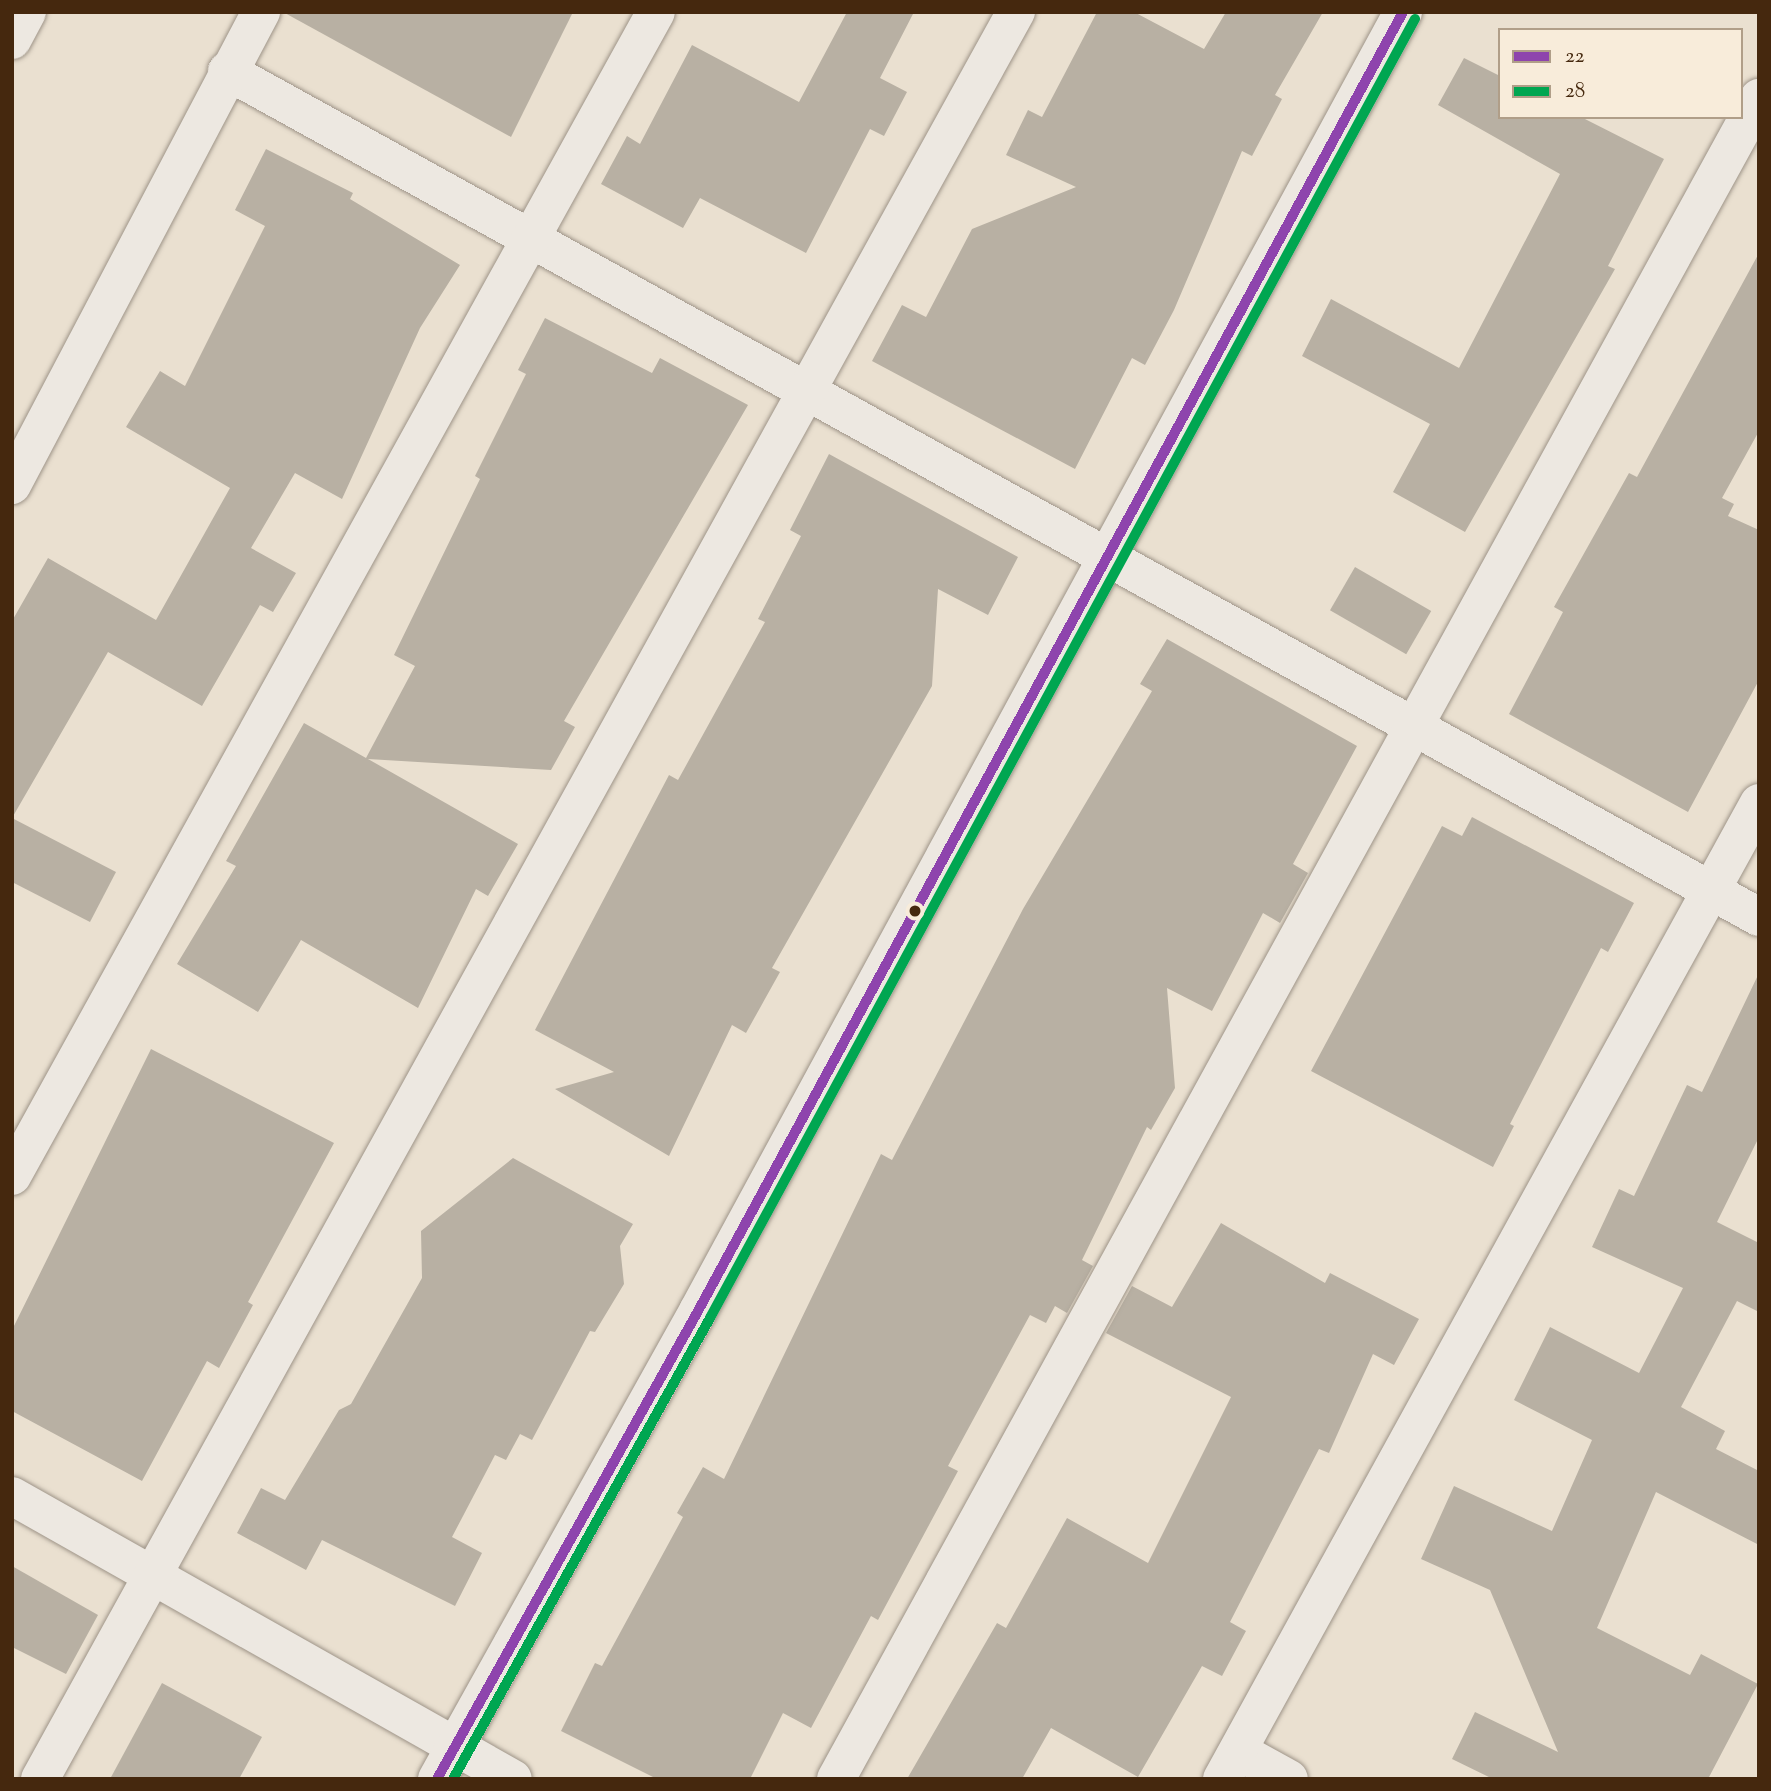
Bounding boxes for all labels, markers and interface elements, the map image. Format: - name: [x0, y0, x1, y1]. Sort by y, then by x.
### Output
- legend: [1498, 28, 1743, 119]
- text: 22: [1565, 42, 1585, 72]
- text: 28: [1565, 77, 1585, 107]
- unlabelled marker: [908, 904, 922, 918]

